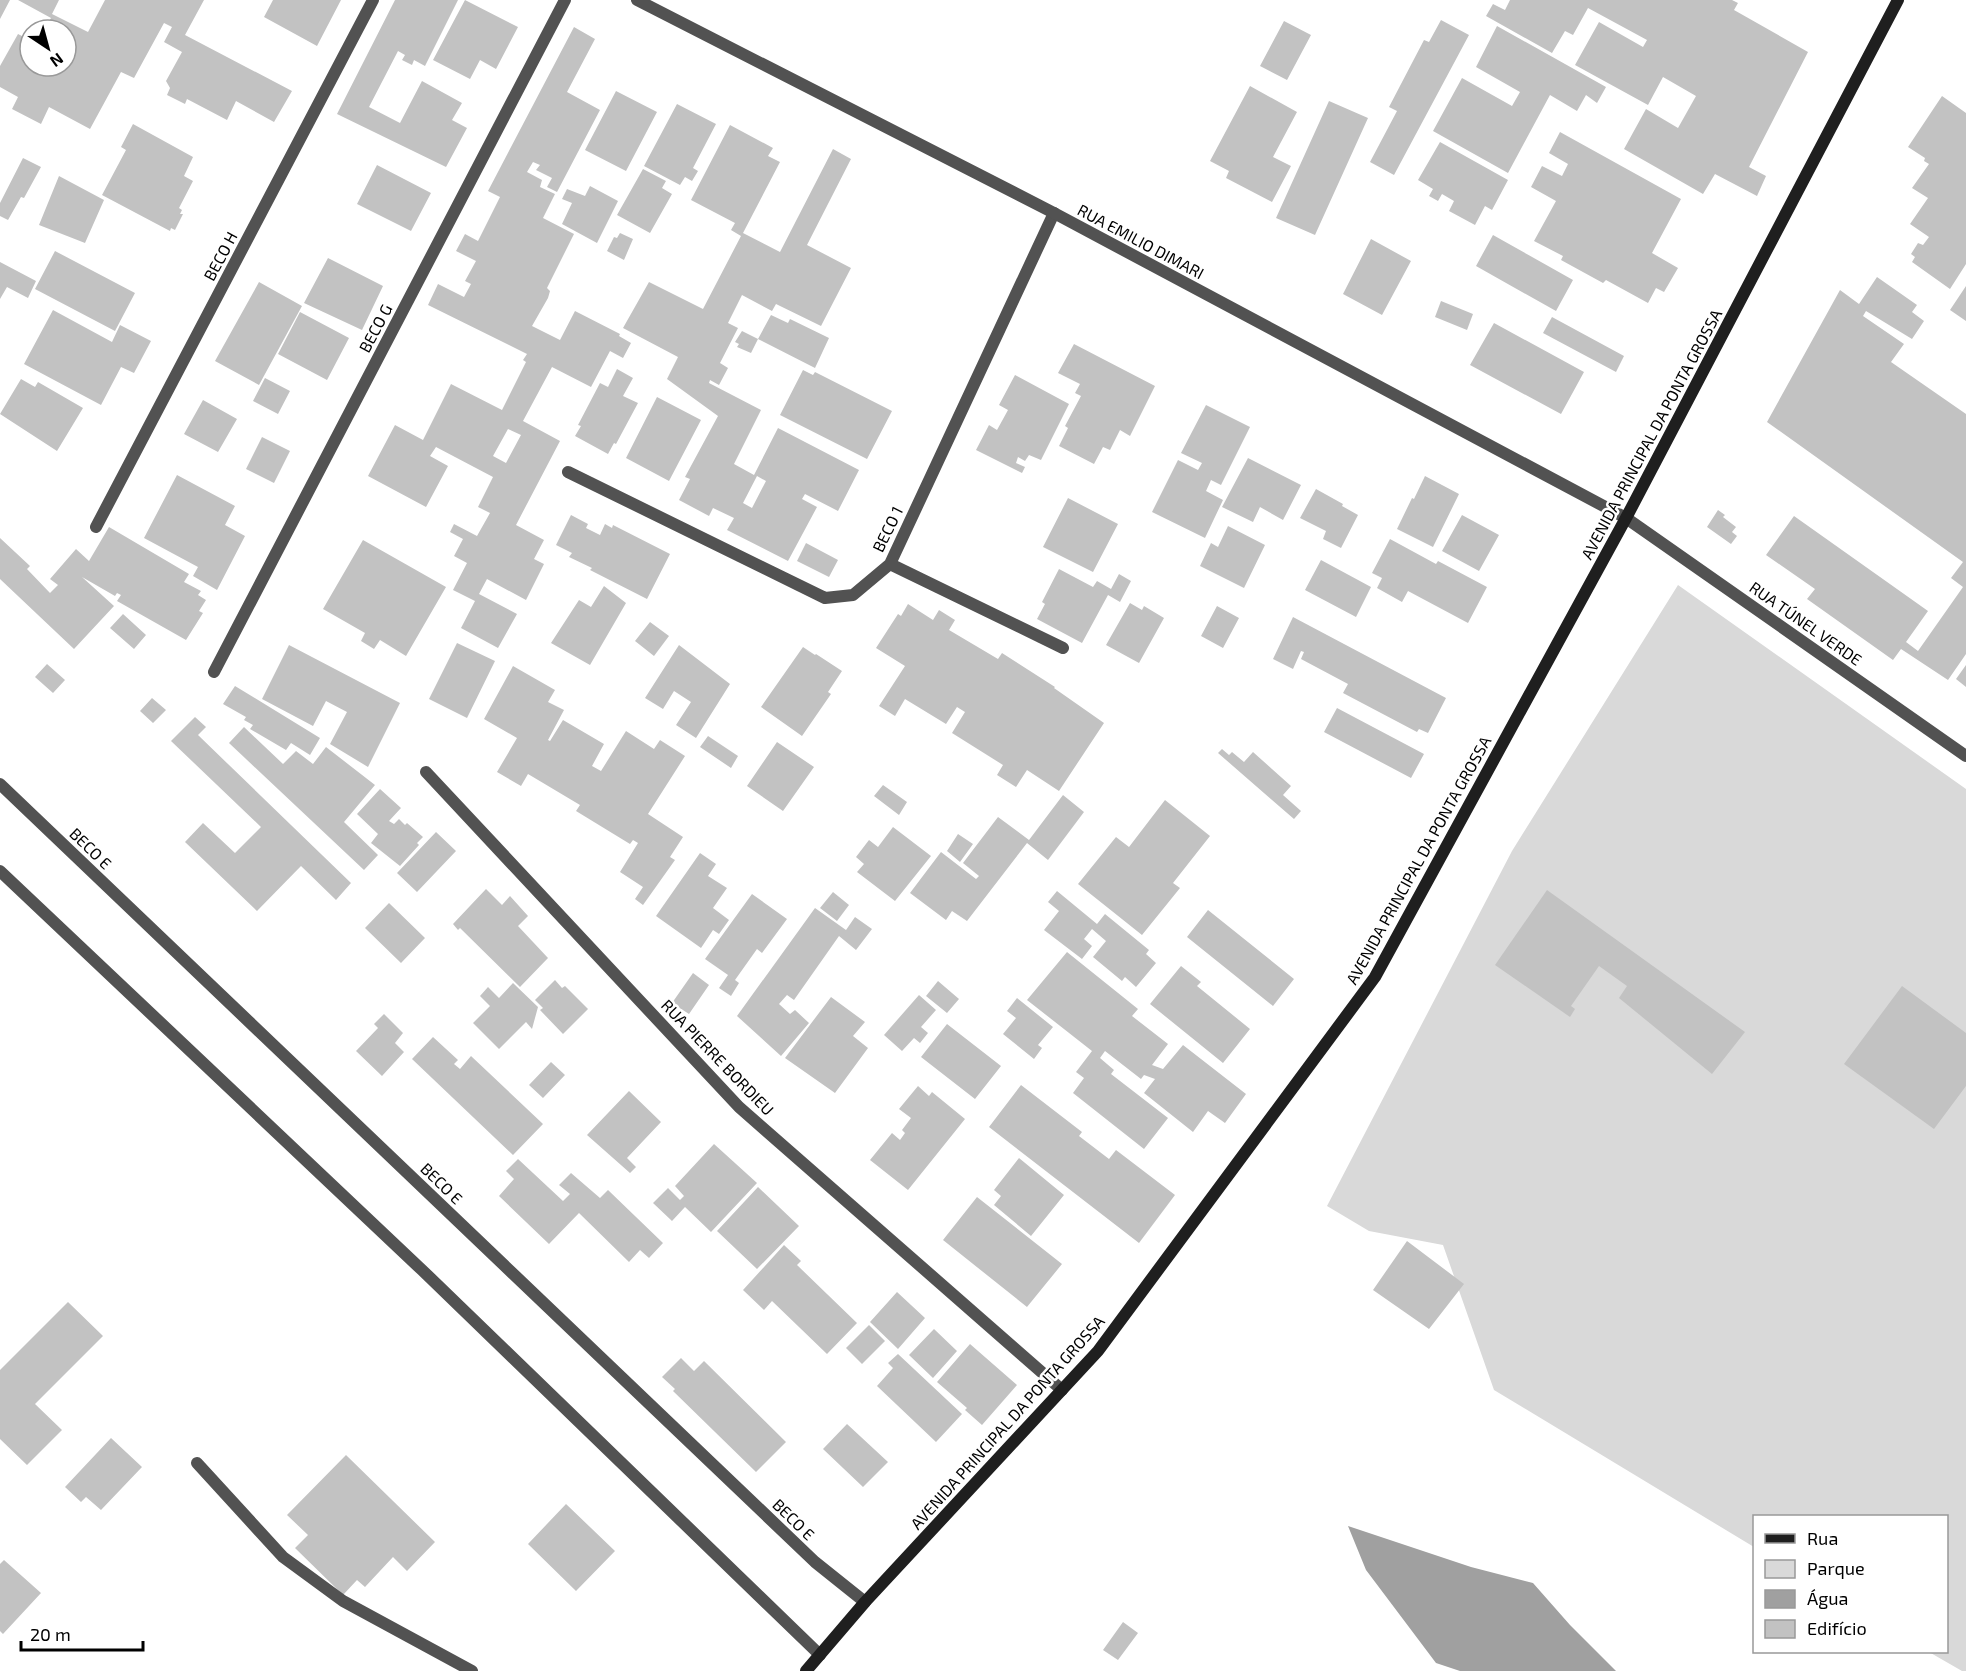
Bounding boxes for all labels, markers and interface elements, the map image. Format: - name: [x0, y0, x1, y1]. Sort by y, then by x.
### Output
- north arrow: [18, 18, 78, 78]
- text: N: [47, 49, 67, 72]
- street label: RUA EMILIO DIMARI: [1075, 200, 1207, 282]
- street label: BECO H: [199, 228, 241, 284]
- street label: BECO G: [354, 301, 396, 355]
- street label: AVENIDA PRINCIPAL DA PONTA GROSSA: [1577, 306, 1725, 562]
- street label: BECO 1: [868, 503, 906, 555]
- street label: RUA TÚNEL VERDE: [1746, 577, 1866, 669]
- street label: AVENIDA PRINCIPAL DA PONTA GROSSA: [1342, 733, 1494, 987]
- street label: BECO E: [66, 823, 116, 873]
- street label: RUA PIERRE BORDIEU: [658, 995, 778, 1119]
- street label: BECO E: [417, 1158, 467, 1208]
- street label: AVENIDA PRINCIPAL DA PONTA GROSSA: [906, 1311, 1108, 1533]
- street label: BECO E: [769, 1494, 819, 1544]
- legend: [1753, 1515, 1948, 1653]
- text: Rua: [1807, 1527, 1838, 1549]
- text: Parque: [1807, 1557, 1865, 1579]
- text: Água: [1807, 1587, 1848, 1609]
- scale bar: [21, 1614, 142, 1652]
- text: Edifício: [1807, 1617, 1867, 1639]
- text: 20 m: [30, 1623, 71, 1645]

